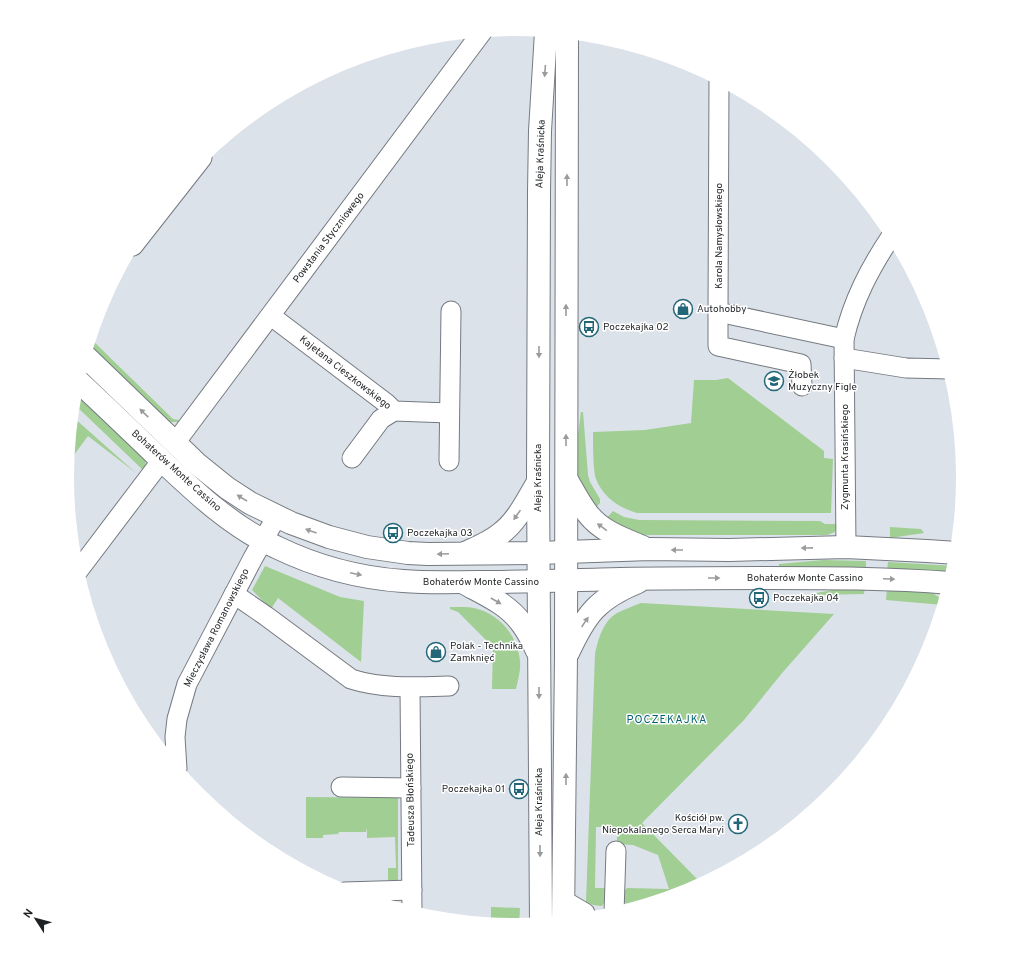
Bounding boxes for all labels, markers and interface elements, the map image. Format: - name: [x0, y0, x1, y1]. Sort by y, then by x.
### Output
- one-way arrow: [541, 65, 548, 77]
- street label: Aleja Kraśnicka: [533, 119, 549, 189]
- one-way arrow: [564, 173, 570, 186]
- street label: Karola Namysłowskiego: [713, 183, 726, 289]
- street label: Powstania Styczniowego: [291, 190, 368, 286]
- shop icon: Autohobby: [672, 298, 694, 320]
- one-way arrow: [563, 303, 569, 316]
- place label: Autohobby: [697, 303, 746, 316]
- bus stop icon: Poczekajka 02: [578, 316, 600, 338]
- place label: Poczekajka 02: [603, 321, 669, 334]
- street label: Kajetana Cieszkowskiego: [296, 333, 394, 413]
- one-way arrow: [536, 346, 542, 359]
- place label: Żłobek Muzyczny Figle: [788, 369, 857, 394]
- school or university icon: Żłobek Muzyczny Figle: [763, 370, 785, 392]
- street label: Zygmunta Krasińskiego: [839, 404, 852, 510]
- one-way arrow: [139, 408, 149, 418]
- street label: Bohaterów Monte Cassino: [128, 427, 224, 515]
- one-way arrow: [563, 433, 569, 446]
- street label: Aleja Kraśnicka: [532, 444, 545, 512]
- one-way arrow: [236, 494, 248, 501]
- one-way arrow: [513, 510, 521, 520]
- bus stop icon: Poczekajka 03: [382, 522, 404, 544]
- one-way arrow: [597, 523, 608, 531]
- one-way arrow: [305, 527, 317, 533]
- place label: Poczekajka 03: [407, 527, 473, 540]
- one-way arrow: [800, 545, 813, 551]
- one-way arrow: [670, 547, 683, 553]
- one-way arrow: [436, 551, 449, 557]
- street label: Mieczysława Romanowskiego: [181, 566, 253, 690]
- one-way arrow: [350, 572, 362, 578]
- street label: Bohaterów Monte Cassino: [747, 572, 864, 585]
- one-way arrow: [708, 575, 721, 581]
- street label: Bohaterów Monte Cassino: [423, 576, 540, 589]
- one-way arrow: [883, 576, 895, 583]
- bus stop icon: Poczekajka 04: [748, 587, 770, 609]
- place label: Poczekajka 04: [773, 592, 839, 605]
- one-way arrow: [490, 598, 502, 605]
- one-way arrow: [581, 617, 589, 627]
- place label: Polak - Technika Zamknięć: [450, 640, 523, 665]
- shop icon: Polak - Technika Zamknięć: [425, 641, 447, 663]
- one-way arrow: [536, 687, 542, 700]
- district label: POCZEKAJKA: [627, 713, 707, 727]
- street label: Tadeusza Błońskiego: [404, 752, 418, 847]
- street label: Aleja Kraśnicka: [533, 768, 546, 836]
- one-way arrow: [562, 773, 569, 785]
- bus stop icon: Poczekajka 01: [508, 778, 530, 800]
- place label: Poczekajka 01: [442, 783, 505, 796]
- place label: Kościół pw. Niepokalanego Serca Maryi: [602, 812, 724, 837]
- church icon: Kościół pw. Niepokalanego Serca Maryi: [727, 813, 749, 835]
- one-way arrow: [537, 845, 543, 858]
- north arrow: [16, 899, 56, 939]
- text: N: [21, 906, 37, 921]

